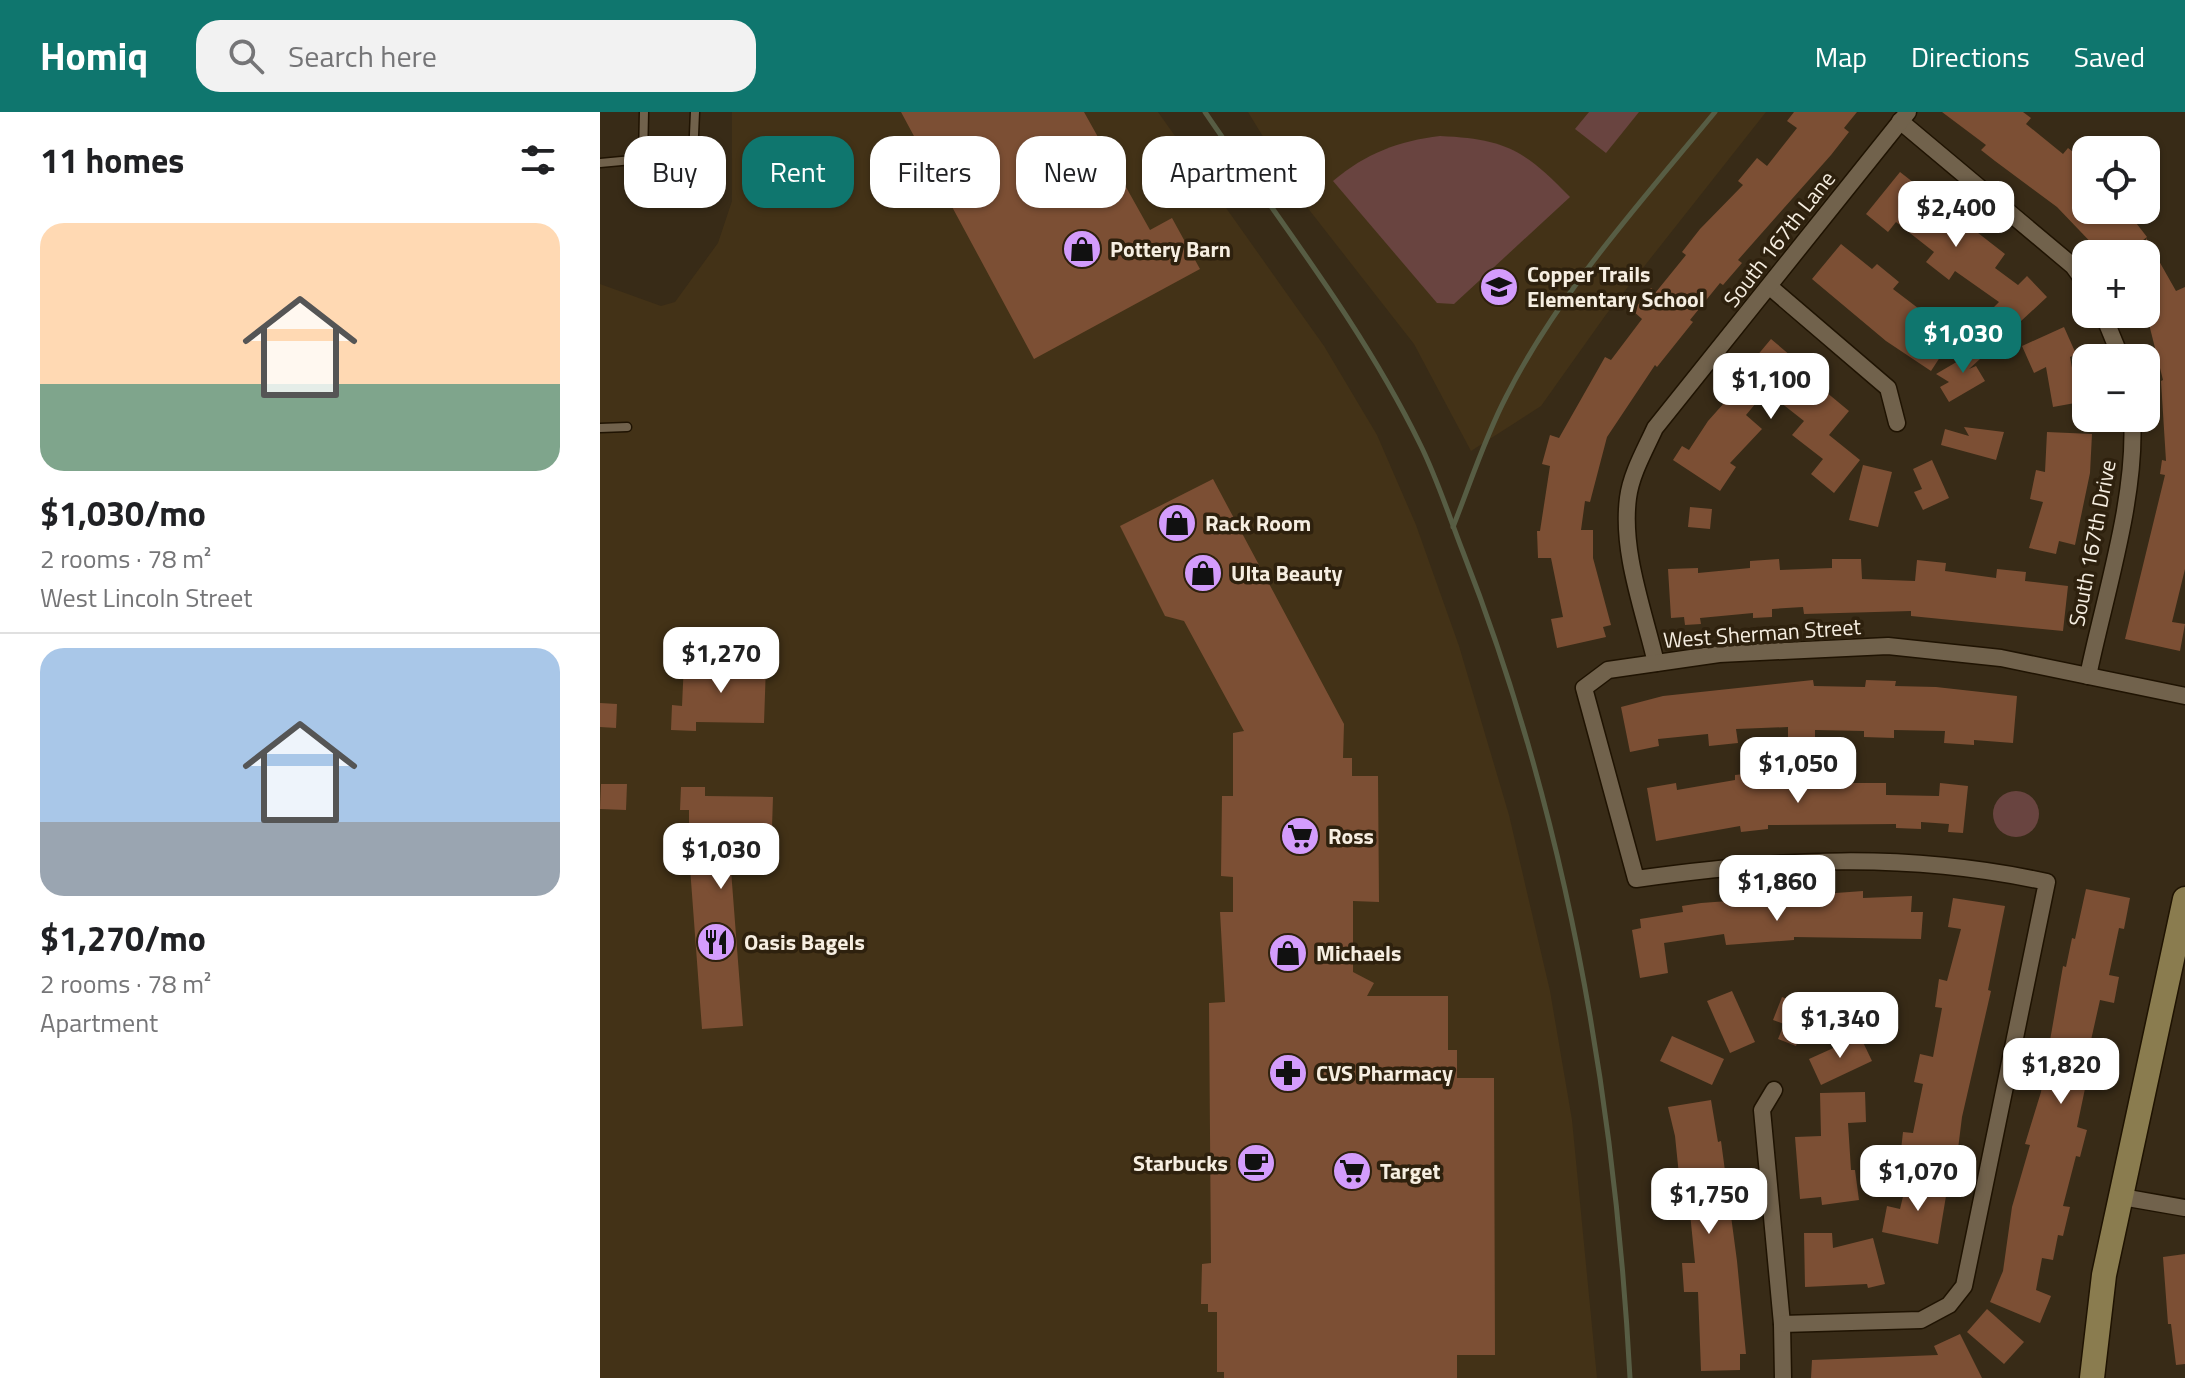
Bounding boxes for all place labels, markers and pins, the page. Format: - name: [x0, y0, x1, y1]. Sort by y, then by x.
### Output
- pin: $2,400: [1891, 181, 2021, 249]
- shop icon: Pottery Barn: [1061, 228, 1103, 270]
- place label: Pottery Barn: [1110, 232, 1231, 266]
- place label: Copper Trails Elementary School: [1527, 257, 1705, 316]
- school or university icon: Copper Trails Elementary School: [1478, 266, 1520, 308]
- pin: $1,030: [1898, 307, 2028, 375]
- pin: $1,100: [1706, 353, 1836, 421]
- shop icon: Rack Room: [1156, 502, 1198, 544]
- place label: Rack Room: [1205, 506, 1311, 540]
- shop icon: Ulta Beauty: [1182, 552, 1224, 594]
- place label: Ulta Beauty: [1231, 556, 1342, 590]
- pin: $1,270: [656, 627, 786, 695]
- pin: $1,050: [1733, 737, 1863, 805]
- supermarket icon: Ross: [1279, 815, 1321, 857]
- place label: Ross: [1328, 819, 1374, 853]
- pin: $1,030: [656, 823, 786, 891]
- pin: $1,860: [1712, 855, 1842, 923]
- restaurant icon: Oasis Bagels: [695, 921, 737, 963]
- place label: Oasis Bagels: [744, 925, 865, 959]
- shop icon: Michaels: [1267, 932, 1309, 974]
- place label: Michaels: [1316, 936, 1401, 970]
- pin: $1,340: [1775, 992, 1905, 1060]
- pin: $1,820: [1996, 1038, 2126, 1106]
- pharmacy icon: CVS Pharmacy: [1267, 1052, 1309, 1094]
- place label: CVS Pharmacy: [1316, 1056, 1453, 1090]
- cafe icon: Starbucks: [1235, 1142, 1277, 1184]
- pin: $1,070: [1853, 1145, 1983, 1213]
- place label: Starbucks: [1133, 1146, 1228, 1180]
- supermarket icon: Target: [1331, 1150, 1373, 1192]
- place label: Target: [1380, 1154, 1440, 1188]
- pin: $1,750: [1644, 1168, 1774, 1236]

